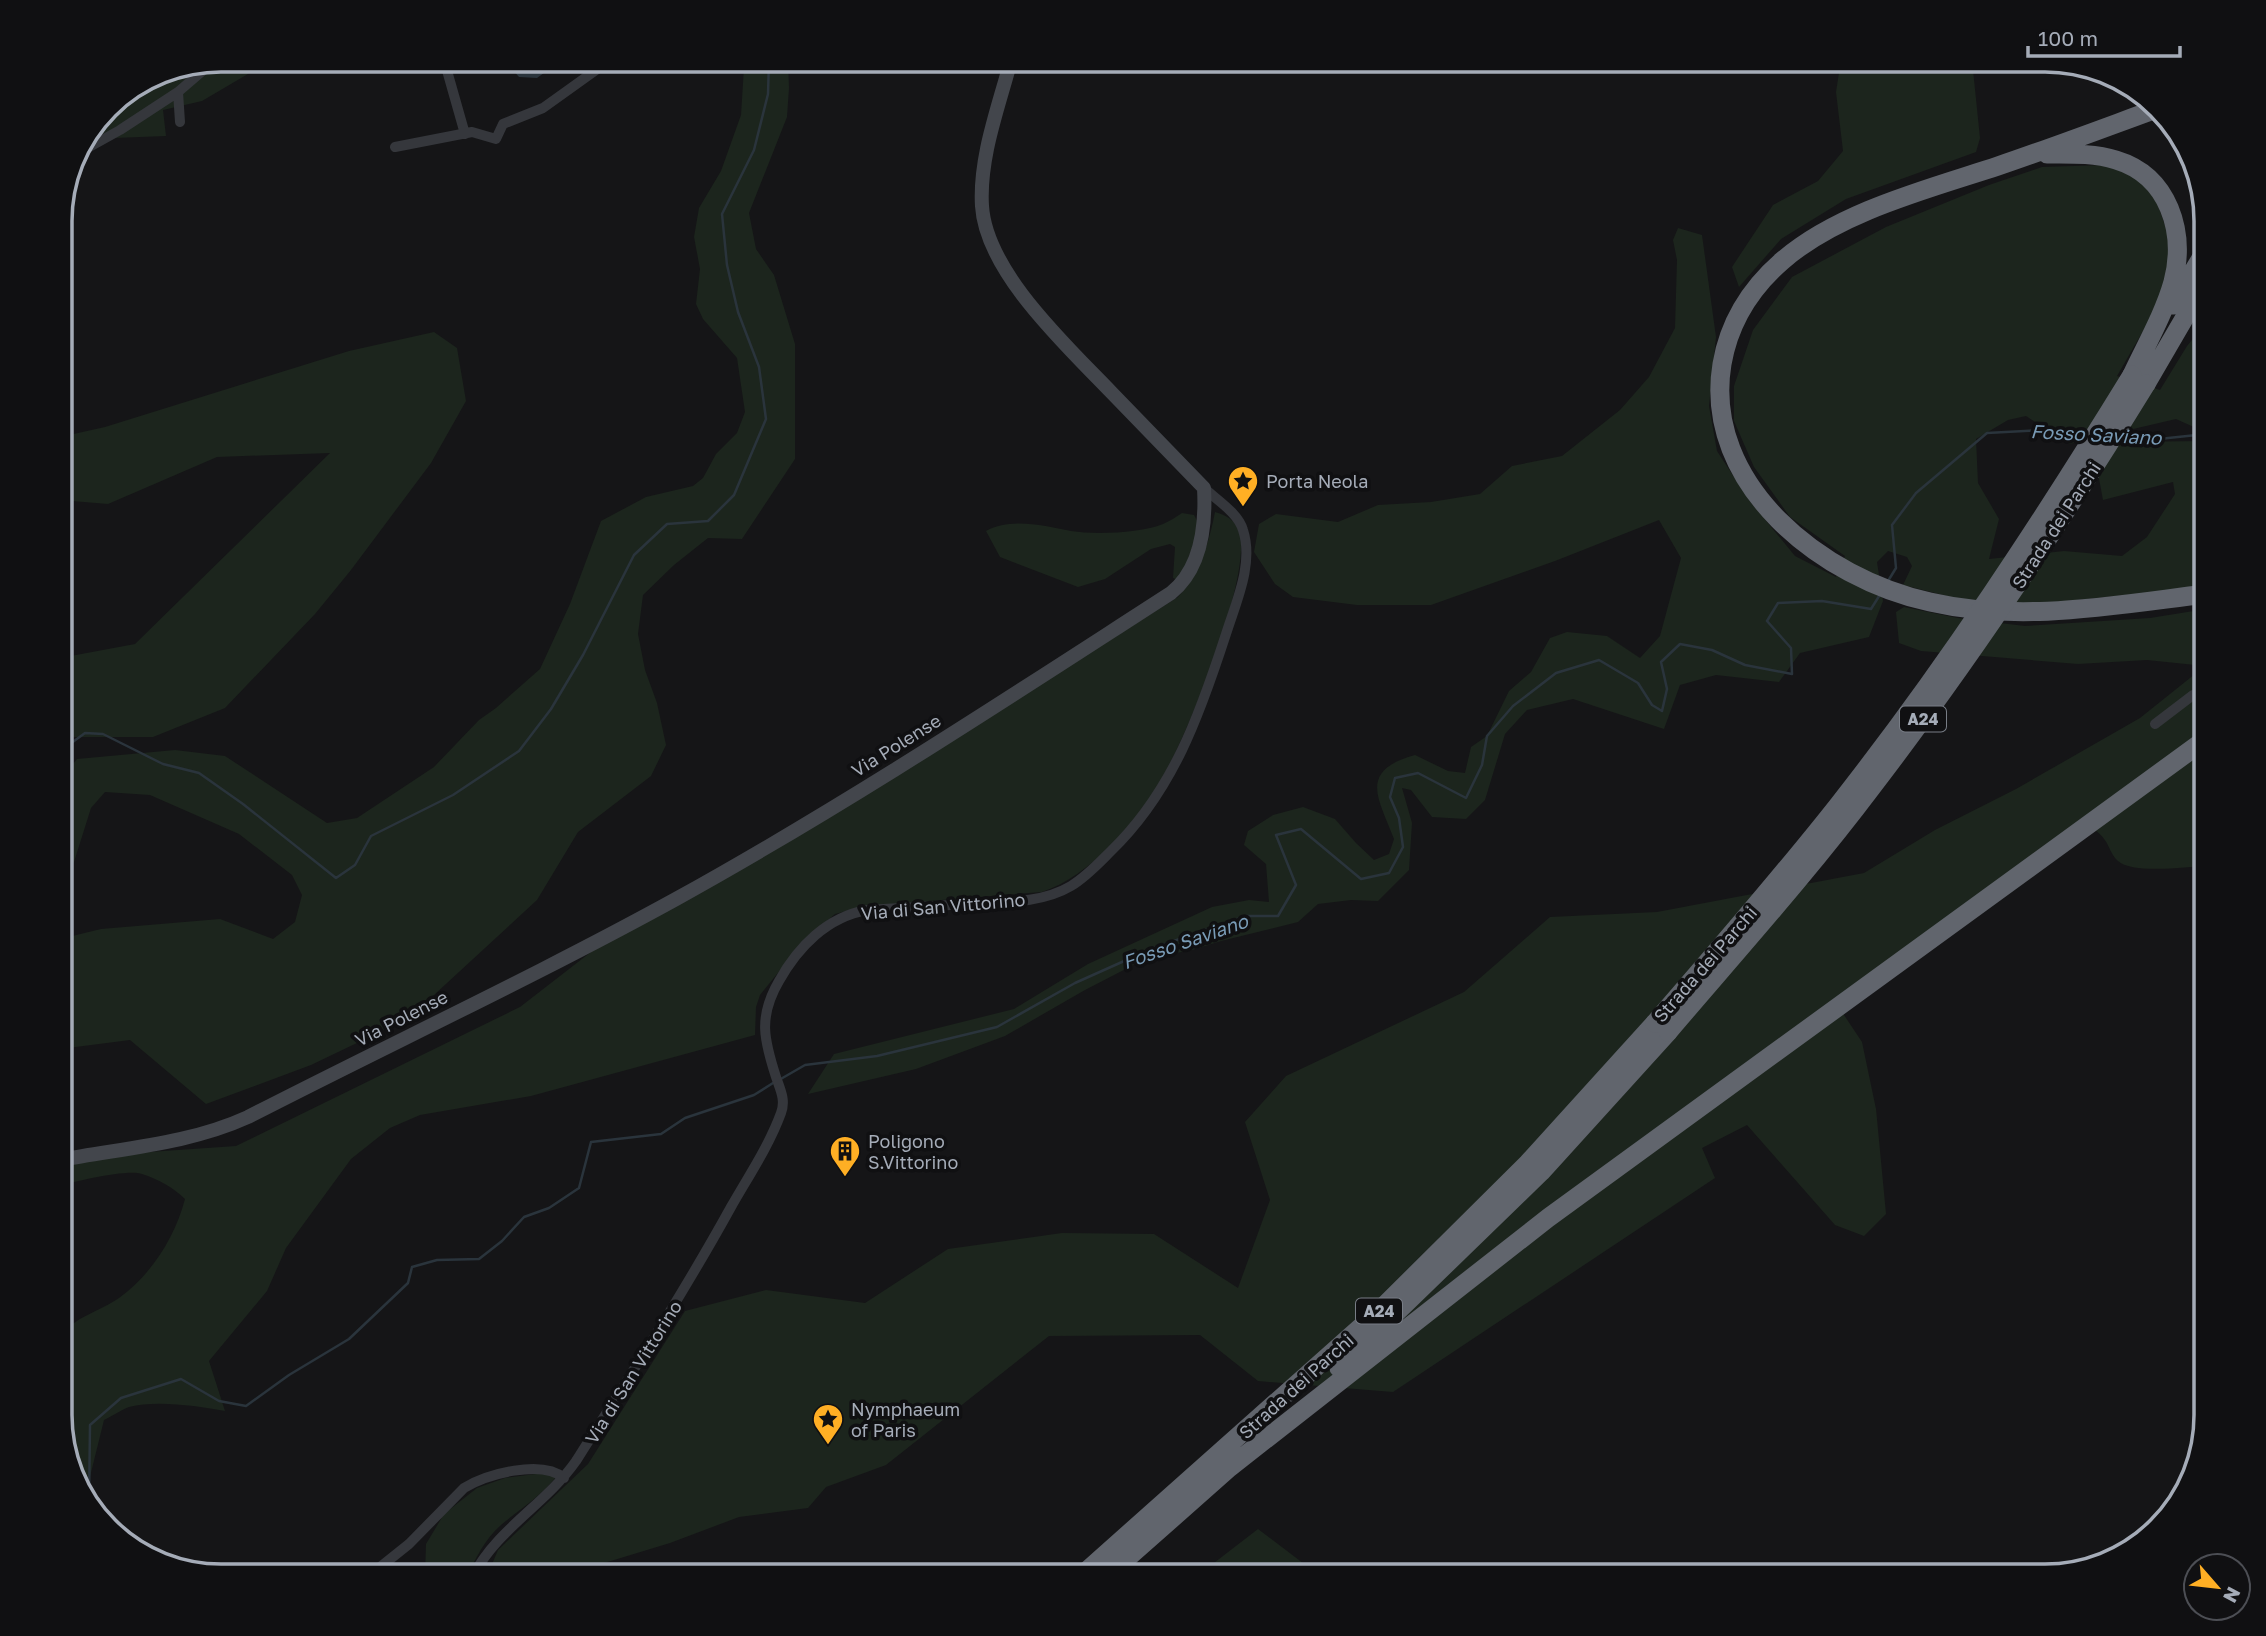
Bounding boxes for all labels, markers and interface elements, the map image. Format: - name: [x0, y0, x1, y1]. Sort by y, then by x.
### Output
- scale bar: [2028, 14, 2180, 58]
- text: 100 m: [2038, 25, 2098, 51]
- water label: Fosso Saviano: [2030, 419, 2164, 449]
- street label: Strada dei Parchi: [2007, 458, 2105, 592]
- place icon: Porta Neola: [1226, 464, 1260, 508]
- place label: Porta Neola: [1266, 470, 1369, 492]
- road number: A24: [1900, 706, 1946, 732]
- street label: Via Polense: [847, 709, 945, 781]
- street label: Via di San Vittorino: [860, 888, 1026, 924]
- street label: Strada dei Parchi: [1649, 902, 1761, 1026]
- water label: Fosso Saviano: [1119, 908, 1252, 973]
- street label: Via Polense: [351, 985, 451, 1051]
- place label: Poligono S.Vittorino: [868, 1130, 958, 1173]
- building icon: Poligono S.Vittorino: [828, 1134, 862, 1178]
- street label: Via di San Vittorino: [580, 1296, 686, 1448]
- road number: A24: [1356, 1298, 1402, 1324]
- street label: Strada dei Parchi: [1234, 1329, 1358, 1443]
- place label: Nymphaeum of Paris: [851, 1398, 960, 1441]
- place icon: Nymphaeum of Paris: [811, 1402, 845, 1446]
- north arrow: [2182, 1552, 2252, 1622]
- text: N: [2219, 1583, 2246, 1607]

